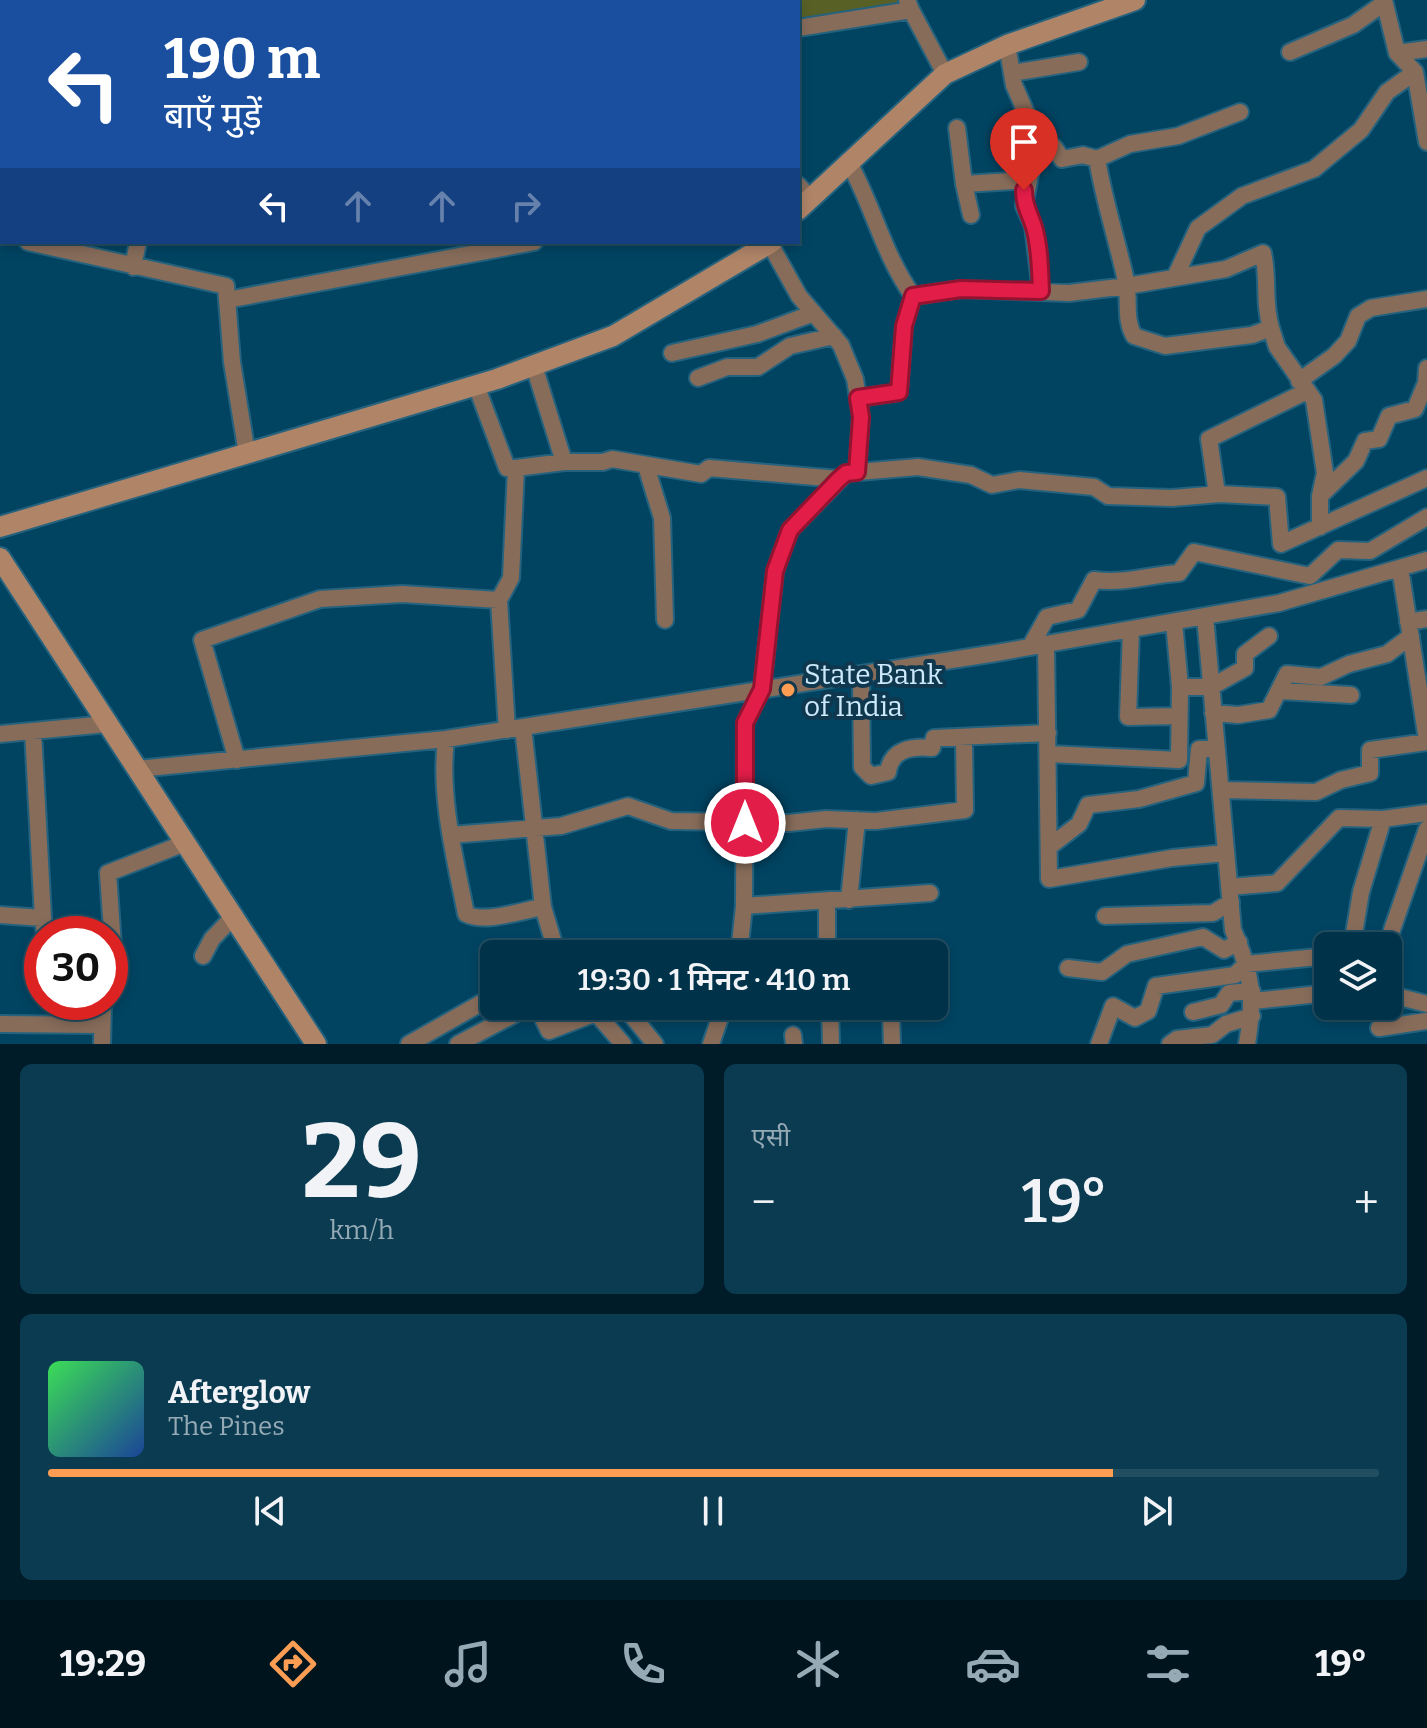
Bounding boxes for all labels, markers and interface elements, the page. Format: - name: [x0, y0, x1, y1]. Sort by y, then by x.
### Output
- text: 190 m: [164, 26, 320, 93]
- icon: left: [32, 32, 136, 136]
- text: बाएँ मुड़ें: [164, 94, 262, 138]
- pin: [990, 108, 1058, 190]
- icon: arrive: [1002, 120, 1046, 164]
- icon: left: [252, 184, 296, 228]
- icon: ahead: [336, 184, 380, 228]
- icon: ahead: [420, 184, 464, 228]
- icon: right: [504, 184, 548, 228]
- place label: State Bank of India: [804, 658, 943, 723]
- marker: State Bank of India: [779, 681, 797, 699]
- position arrow: [703, 781, 787, 865]
- speed limit sign: 30: [24, 916, 128, 1020]
- map controls: [1314, 932, 1402, 1020]
- button: layers: [1314, 932, 1402, 1020]
- text: 19:30 · 1 मिनट · 410 m: [578, 962, 850, 998]
- text: 29: [302, 1100, 422, 1225]
- text: एसी: [752, 1122, 790, 1153]
- text: 19°: [1022, 1166, 1108, 1238]
- text: −: [752, 1176, 776, 1229]
- text: +: [1354, 1176, 1379, 1229]
- text: km/h: [330, 1215, 394, 1246]
- text: Afterglow: [168, 1375, 310, 1411]
- text: The Pines: [168, 1411, 285, 1442]
- icon: previous: [248, 1489, 292, 1533]
- icon: pause: [691, 1489, 735, 1533]
- icon: next: [1135, 1489, 1179, 1533]
- icon: directions: [265, 1636, 321, 1692]
- icon: music: [440, 1636, 496, 1692]
- icon: phone: [615, 1636, 671, 1692]
- icon: climate: [790, 1636, 846, 1692]
- icon: car: [965, 1636, 1021, 1692]
- icon: filters: [1140, 1636, 1196, 1692]
- text: 19:29: [59, 1642, 146, 1686]
- text: 19°: [1315, 1642, 1367, 1686]

